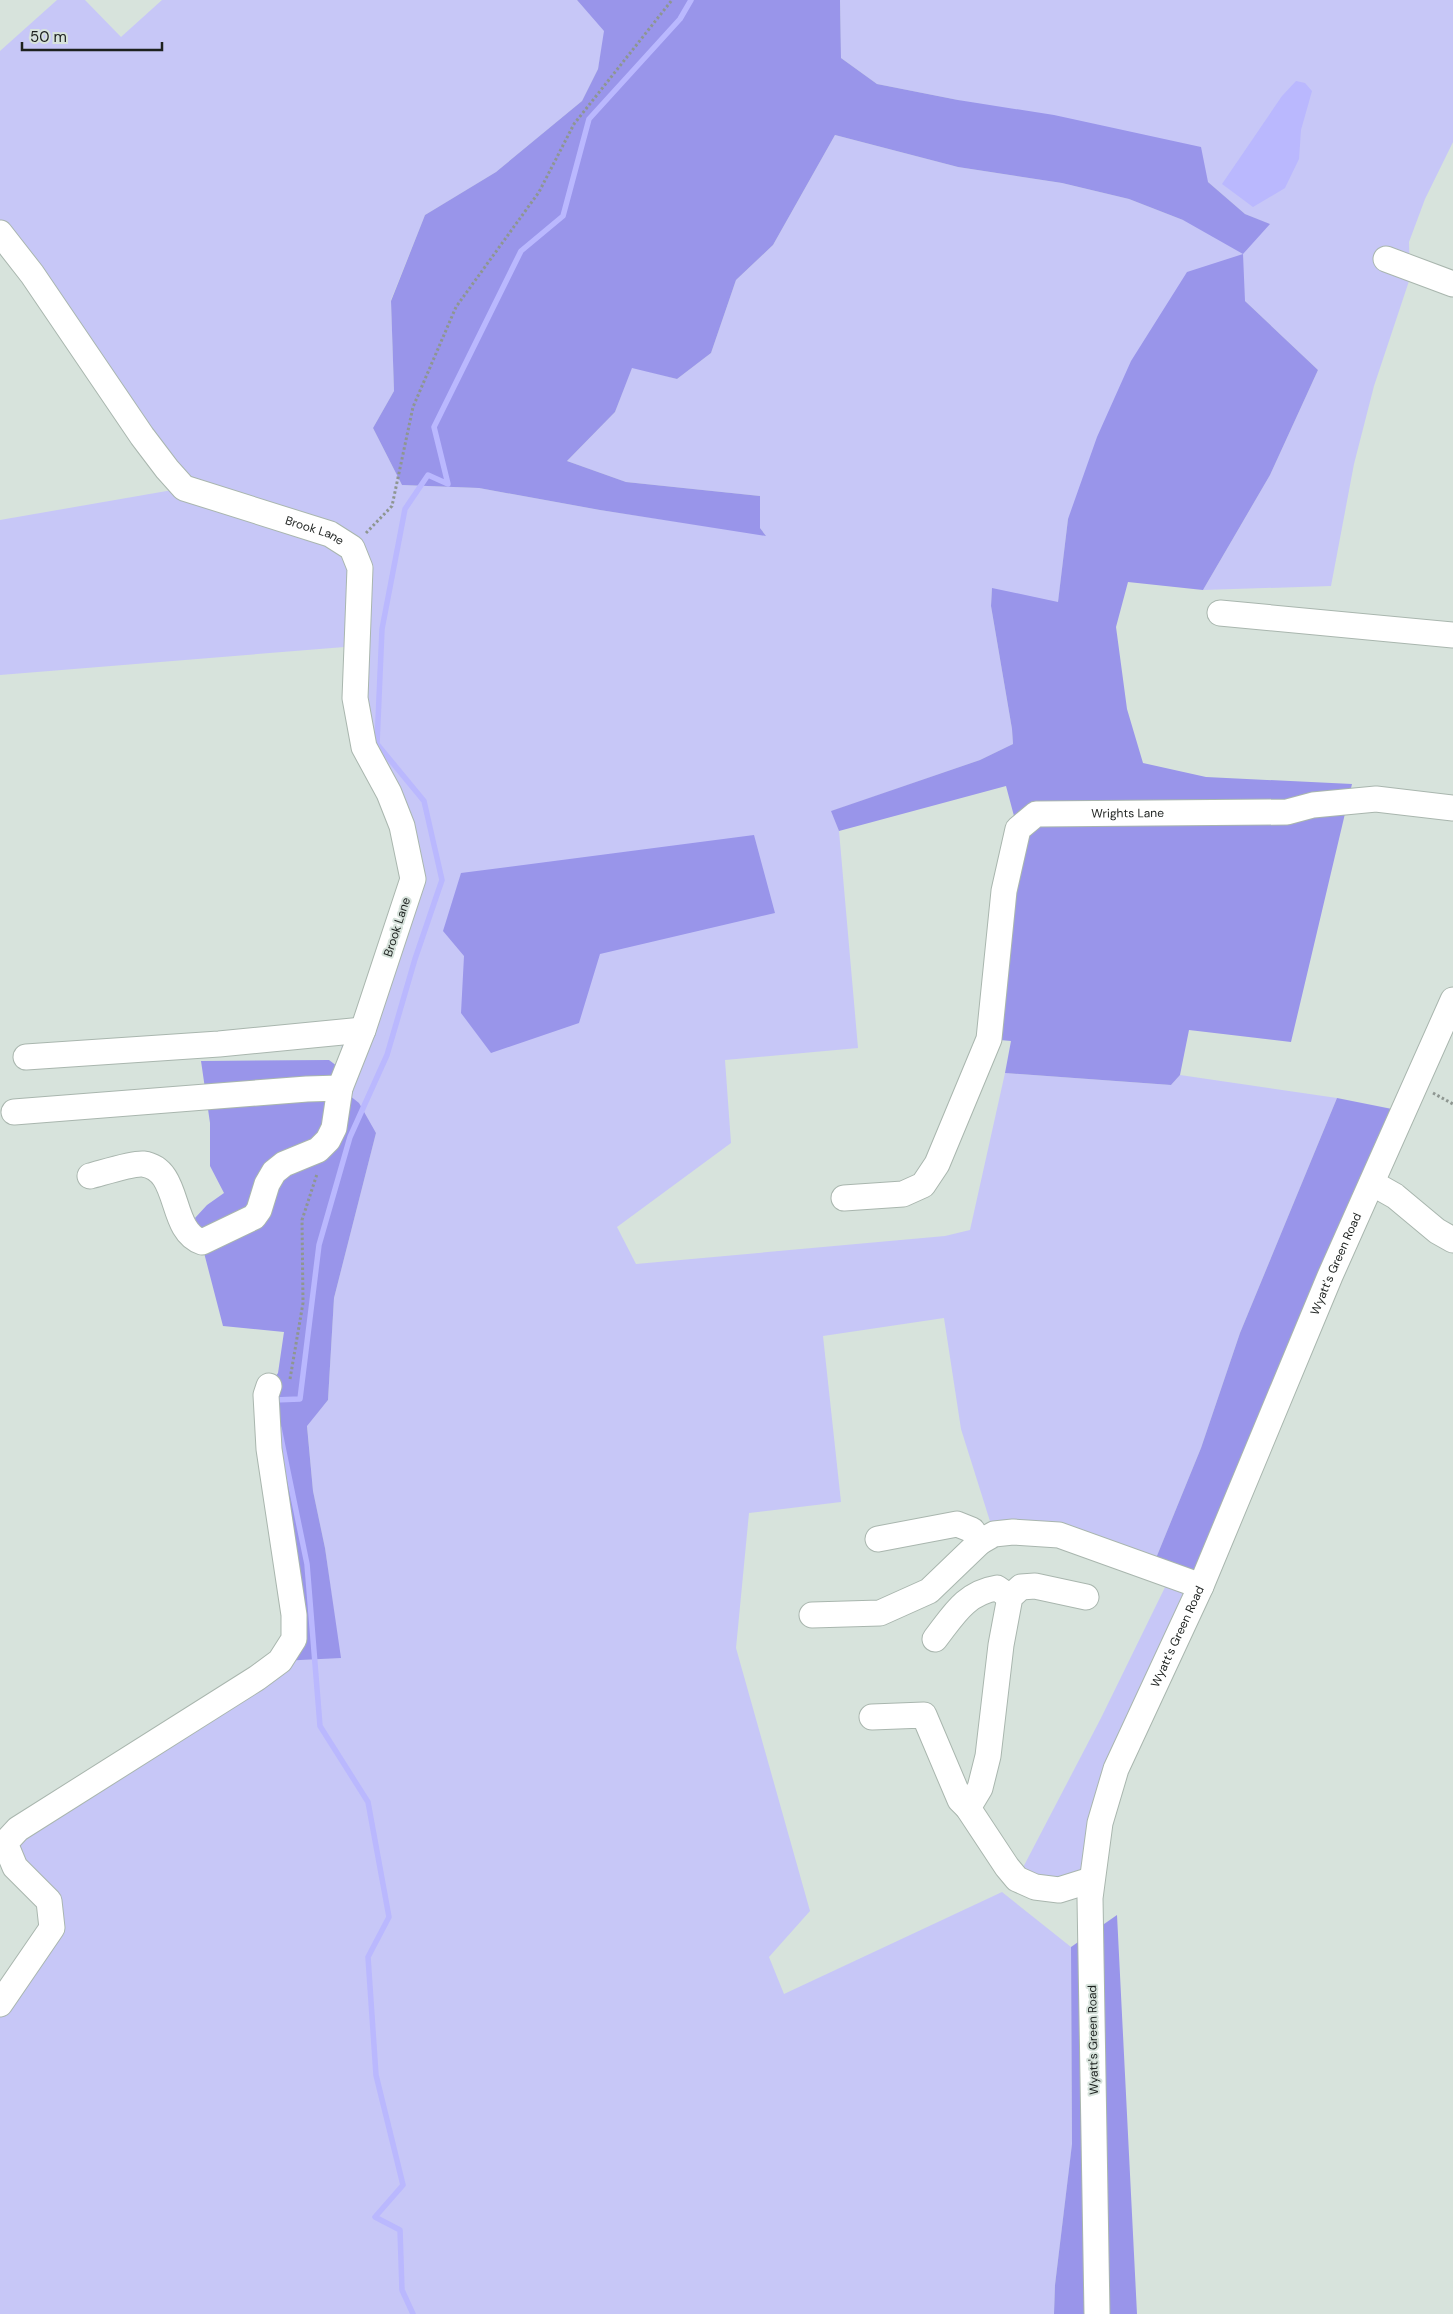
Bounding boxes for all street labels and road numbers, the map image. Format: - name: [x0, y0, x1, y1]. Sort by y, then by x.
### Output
- street label: Brook Lane: [283, 512, 347, 549]
- street label: Wrights Lane: [1091, 805, 1164, 822]
- street label: Brook Lane: [380, 895, 414, 959]
- street label: Wyatt's Green Road: [1307, 1210, 1365, 1317]
- street label: Wyatt's Green Road: [1147, 1583, 1208, 1690]
- street label: Wyatt's Green Road: [1084, 1985, 1102, 2095]

